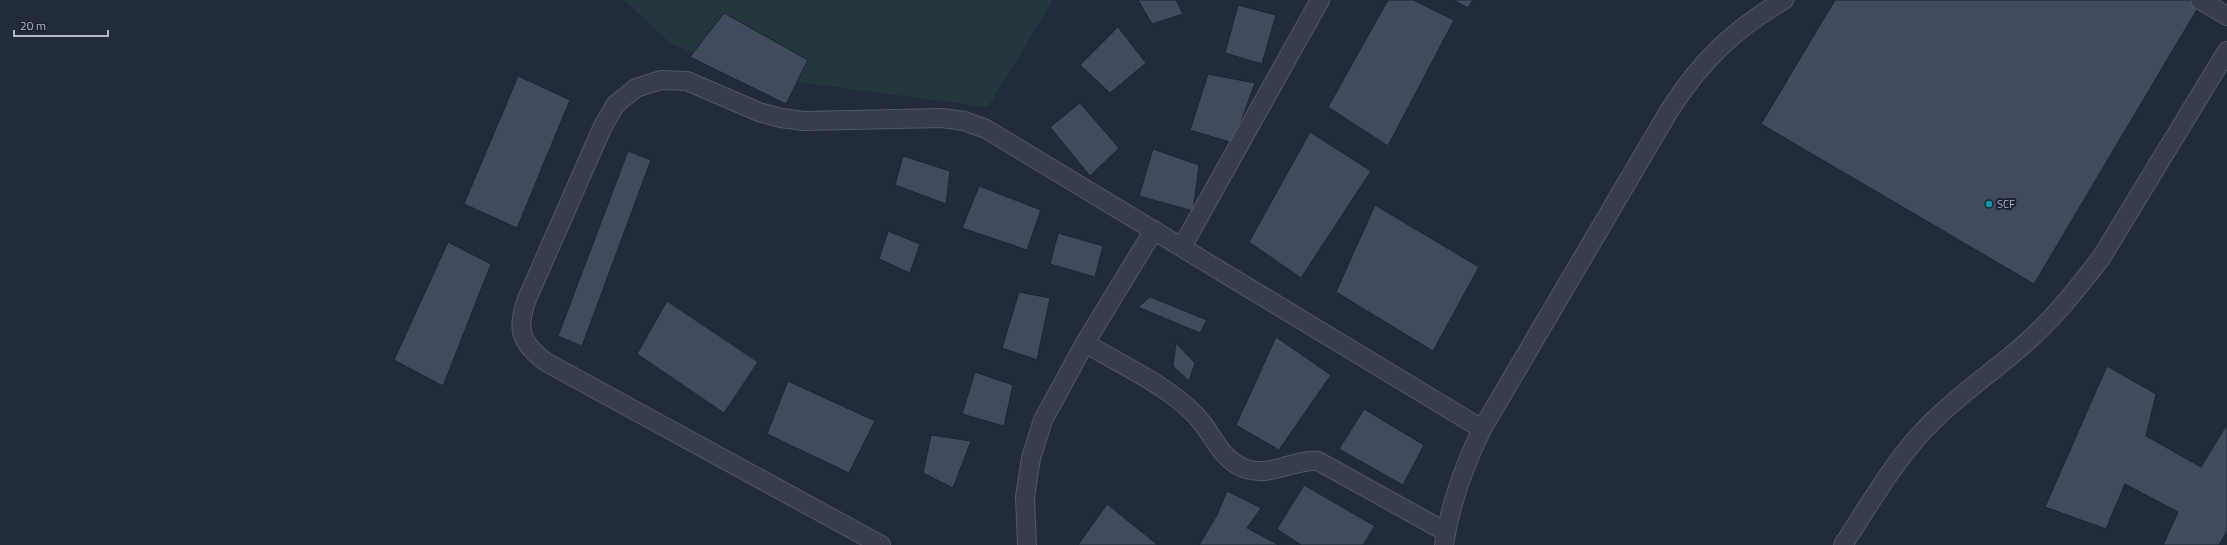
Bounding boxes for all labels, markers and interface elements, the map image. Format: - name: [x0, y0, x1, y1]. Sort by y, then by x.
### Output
- scale bar: [14, 12, 108, 38]
- text: 20 m: [20, 16, 46, 35]
- place label: SCF: [1997, 196, 2015, 212]
- marker: SCF: [1984, 199, 1994, 209]

